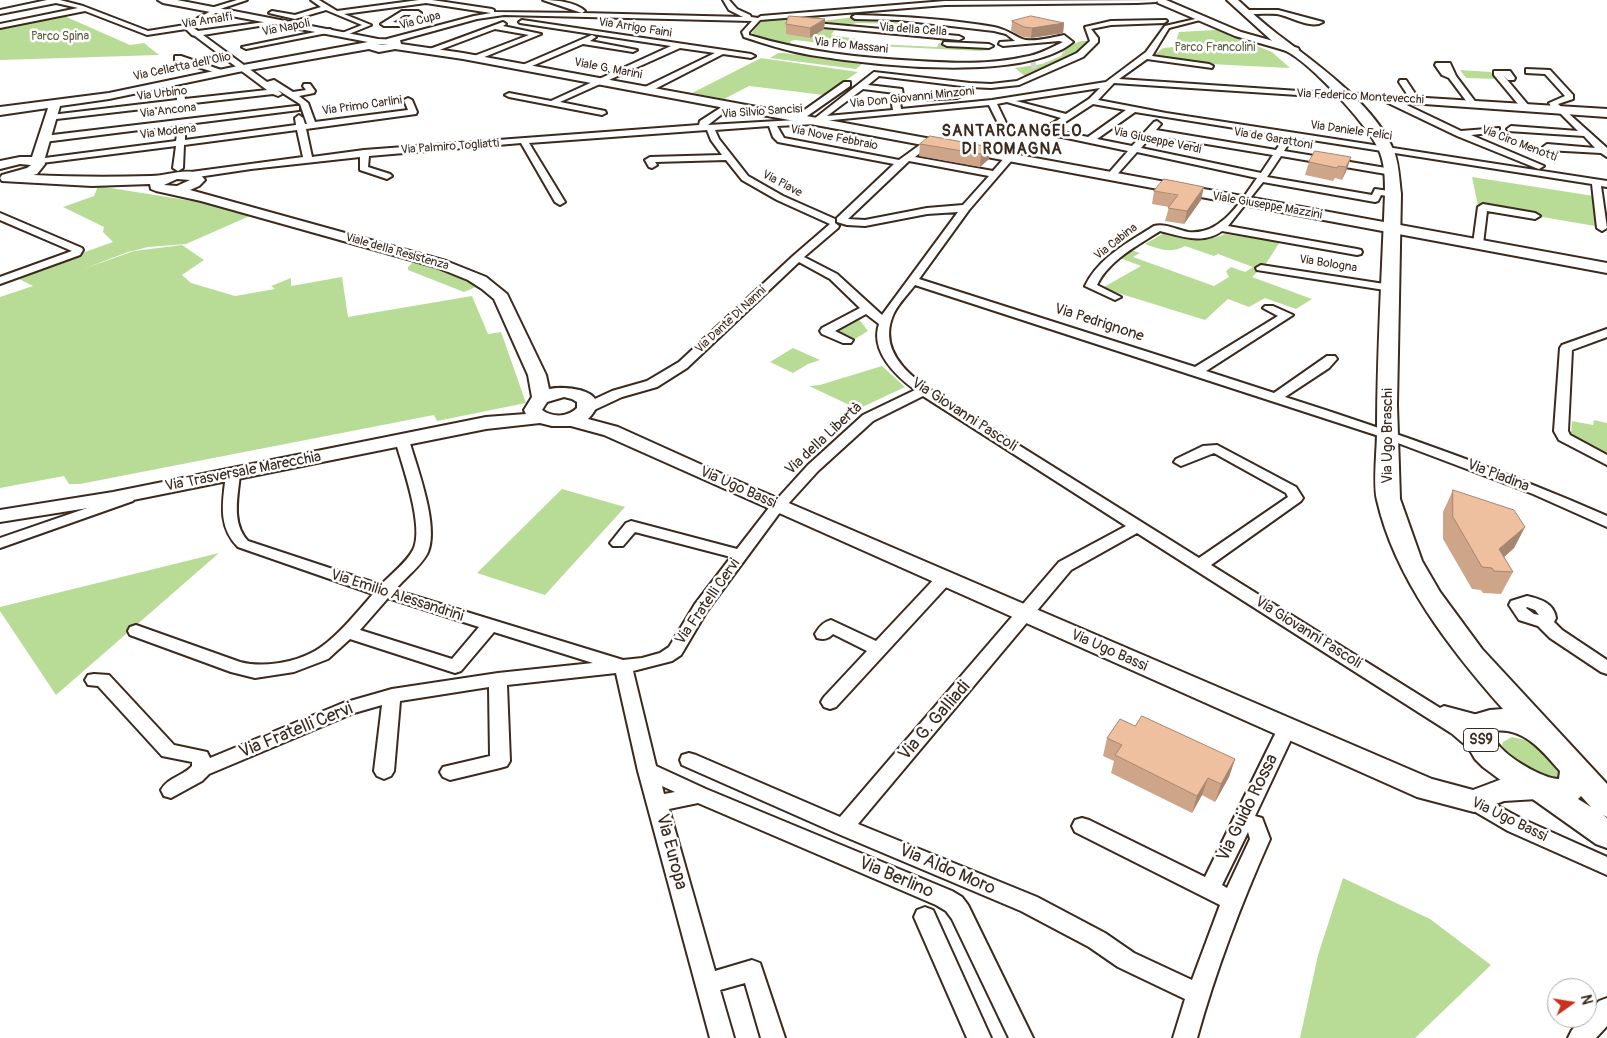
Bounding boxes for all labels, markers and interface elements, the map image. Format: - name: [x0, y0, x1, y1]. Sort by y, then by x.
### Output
- street label: Via Cupa: [398, 9, 442, 33]
- street label: Via Amalfi: [181, 10, 233, 32]
- street label: Via Arrigo Faini: [597, 15, 673, 41]
- street label: Via Napoli: [261, 16, 311, 40]
- street label: Via della Cella: [879, 20, 947, 40]
- park label: Parco Spina: [31, 30, 89, 44]
- street label: Via Pio Massani: [813, 35, 889, 57]
- park label: Parco Francolini: [1174, 41, 1256, 55]
- street label: Via Celletta dell'Olio: [132, 50, 232, 84]
- street label: Viale G. Marini: [573, 55, 643, 83]
- street label: Via Urbino: [136, 84, 188, 104]
- street label: Via Don Giovanni Minzoni: [849, 84, 975, 112]
- street label: Via Federico Montevecchi: [1296, 86, 1424, 108]
- street label: Via Primo Carlini: [321, 93, 403, 119]
- street label: Via Ancona: [139, 100, 197, 122]
- street label: Via Silvio Sancisi: [721, 102, 803, 122]
- street label: Via Daniele Felici: [1309, 118, 1393, 144]
- street label: Via Modena: [139, 121, 197, 143]
- street label: Via Nove Febbraio: [789, 122, 879, 154]
- district label: SANTARCANGELO DI ROMAGNA: [940, 122, 1084, 160]
- street label: Via Ciro Menotti: [1479, 123, 1559, 165]
- street label: Via Giuseppe Verdi: [1112, 125, 1202, 157]
- street label: Via de Garattoni: [1232, 125, 1314, 153]
- street label: Via Palmiro Togliatti: [400, 136, 500, 158]
- street label: Via Piave: [760, 168, 804, 200]
- street label: Viale Giuseppe Mazzini: [1211, 189, 1323, 223]
- street label: Via Cabina: [1092, 221, 1140, 263]
- street label: Viale della Resistenza: [344, 230, 450, 274]
- street label: Via Bologna: [1298, 252, 1358, 276]
- street label: Via Dante Di Nanni: [693, 284, 769, 356]
- street label: Via Pedrignone: [1052, 300, 1146, 346]
- street label: Via Giovanni Pascoli: [908, 374, 1020, 456]
- street label: Via Ugo Braschi: [1379, 388, 1397, 484]
- street label: Via della Libertà: [782, 399, 866, 479]
- street label: Via Trasversale Marecchia: [163, 448, 323, 496]
- street label: Via Piadina: [1464, 456, 1532, 496]
- street label: Via Ugo Bassi: [697, 463, 779, 513]
- street label: Via Fratelli Cervi: [672, 556, 744, 648]
- street label: Via Emilio Alessandrini: [328, 566, 466, 626]
- street label: Via Giovanni Pascoli: [1251, 593, 1365, 673]
- street label: Via Ugo Bassi: [1068, 626, 1150, 676]
- street label: Via G. Galliadi: [895, 677, 975, 765]
- street label: Via Fratelli Cervi: [236, 698, 356, 764]
- road number: SS9: [1464, 728, 1498, 752]
- street label: Via Guido Rossa: [1213, 751, 1283, 865]
- street label: Via Ugo Bassi: [1468, 794, 1550, 846]
- street label: Via Europa: [651, 812, 691, 892]
- street label: Via Aldo Moro: [896, 840, 998, 900]
- street label: Via Berlino: [855, 853, 937, 903]
- north arrow: [1547, 978, 1597, 1028]
- text: N: [1577, 993, 1595, 1006]

